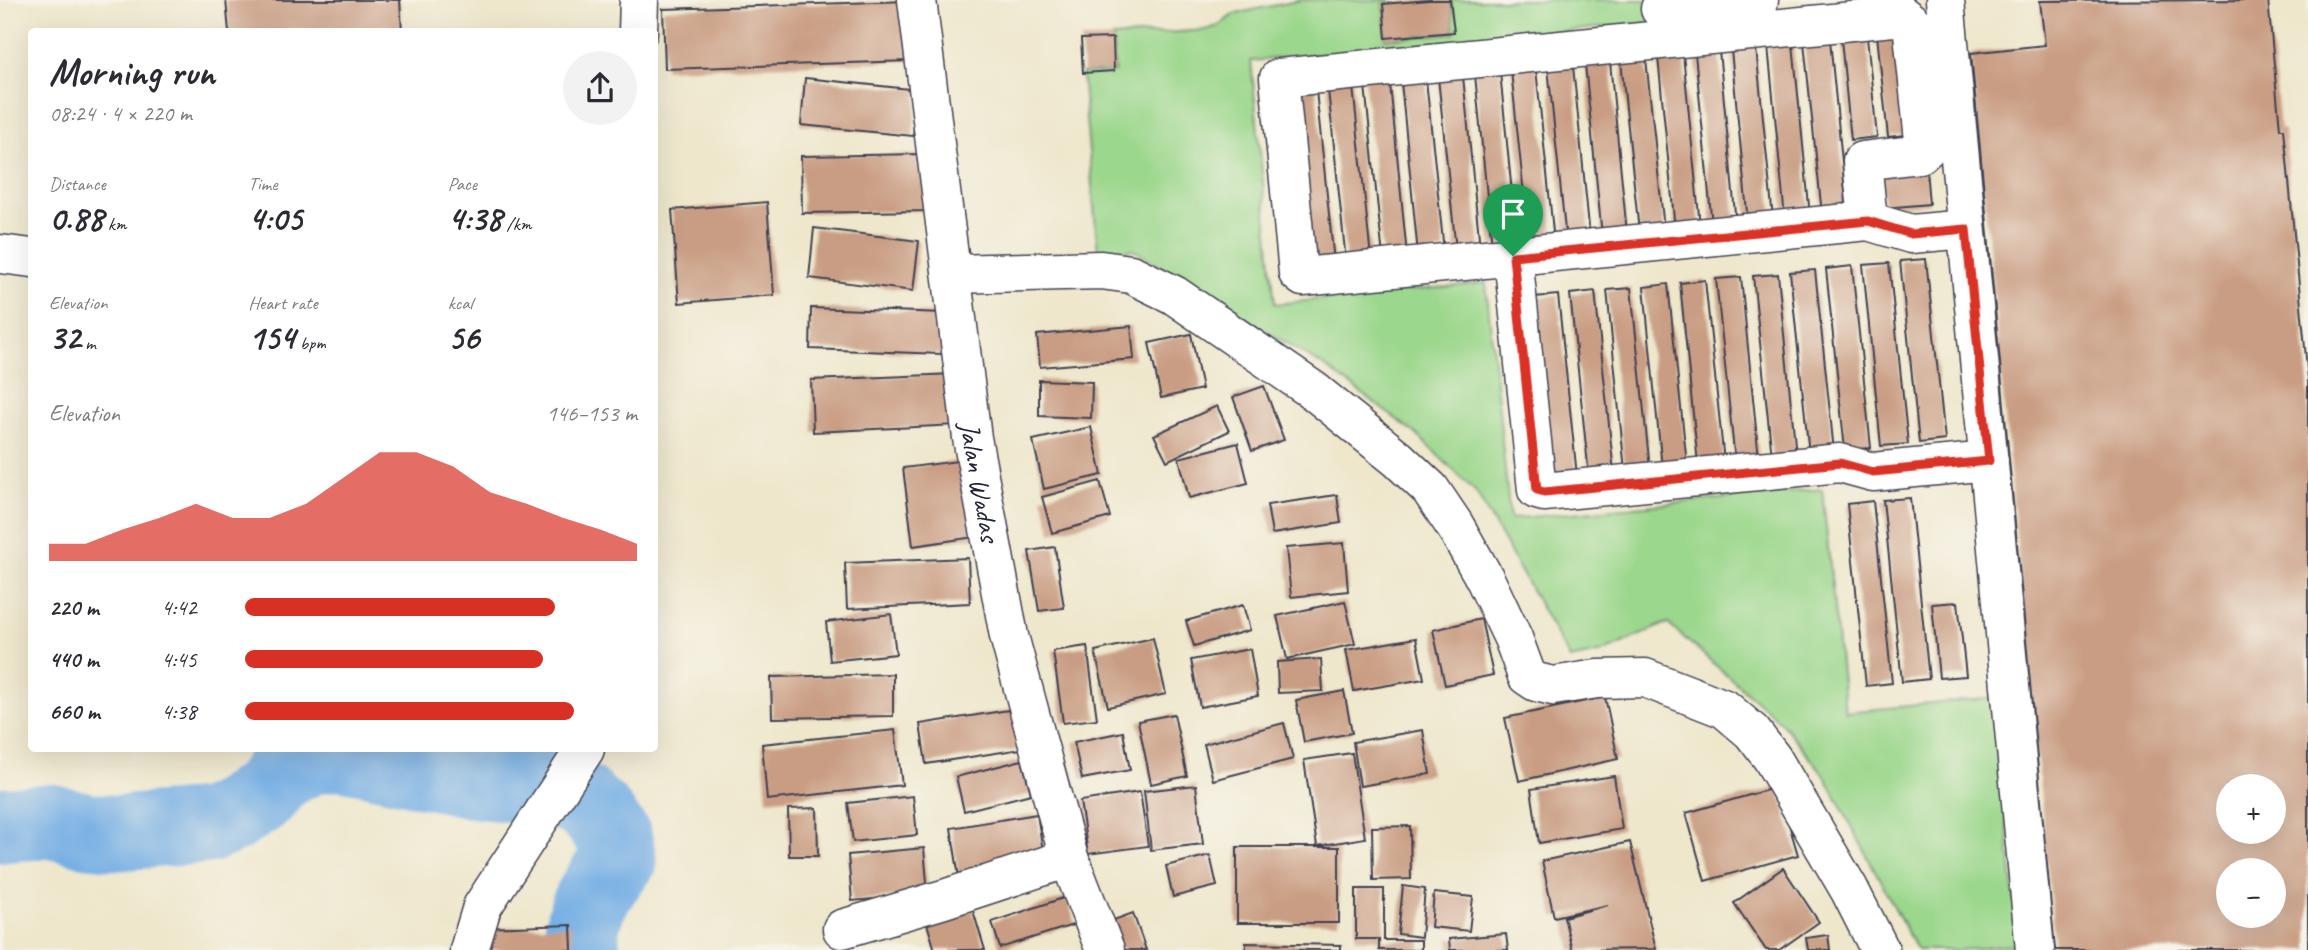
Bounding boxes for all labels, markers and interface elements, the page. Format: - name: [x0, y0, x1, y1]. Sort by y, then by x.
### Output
- text: Morning run: [49, 49, 215, 96]
- button: share: [563, 51, 637, 125]
- text: 08:24 · 4 × 220 m: [49, 99, 192, 128]
- text: Distance: [49, 172, 106, 196]
- text: Time: [248, 172, 277, 196]
- text: Pace: [448, 172, 477, 196]
- pin: [1483, 184, 1543, 256]
- icon: arrive: [1494, 195, 1532, 233]
- text: 0.88: [49, 196, 103, 241]
- text: 4:05: [248, 196, 302, 241]
- text: 4:38: [448, 196, 502, 241]
- text: km: [103, 212, 126, 236]
- text: /km: [502, 212, 531, 236]
- text: Elevation: [49, 291, 107, 315]
- text: Heart rate: [248, 291, 318, 315]
- text: kcal: [448, 291, 473, 315]
- text: 32: [49, 315, 81, 360]
- text: 154: [248, 315, 295, 360]
- text: 56: [448, 315, 479, 360]
- text: m: [81, 331, 96, 355]
- text: bpm: [295, 331, 326, 355]
- text: Elevation: [49, 399, 120, 428]
- text: 146–153 m: [546, 399, 637, 428]
- street label: Jalan Wadas: [952, 418, 1009, 547]
- text: 220 m: [49, 593, 99, 622]
- text: 4:42: [161, 593, 197, 622]
- text: 440 m: [49, 645, 99, 674]
- text: 4:45: [161, 645, 197, 674]
- text: 660 m: [49, 697, 100, 726]
- text: 4:38: [161, 697, 197, 726]
- map controls: [2216, 774, 2286, 928]
- button: +: [2216, 774, 2286, 844]
- button: −: [2216, 858, 2286, 928]

